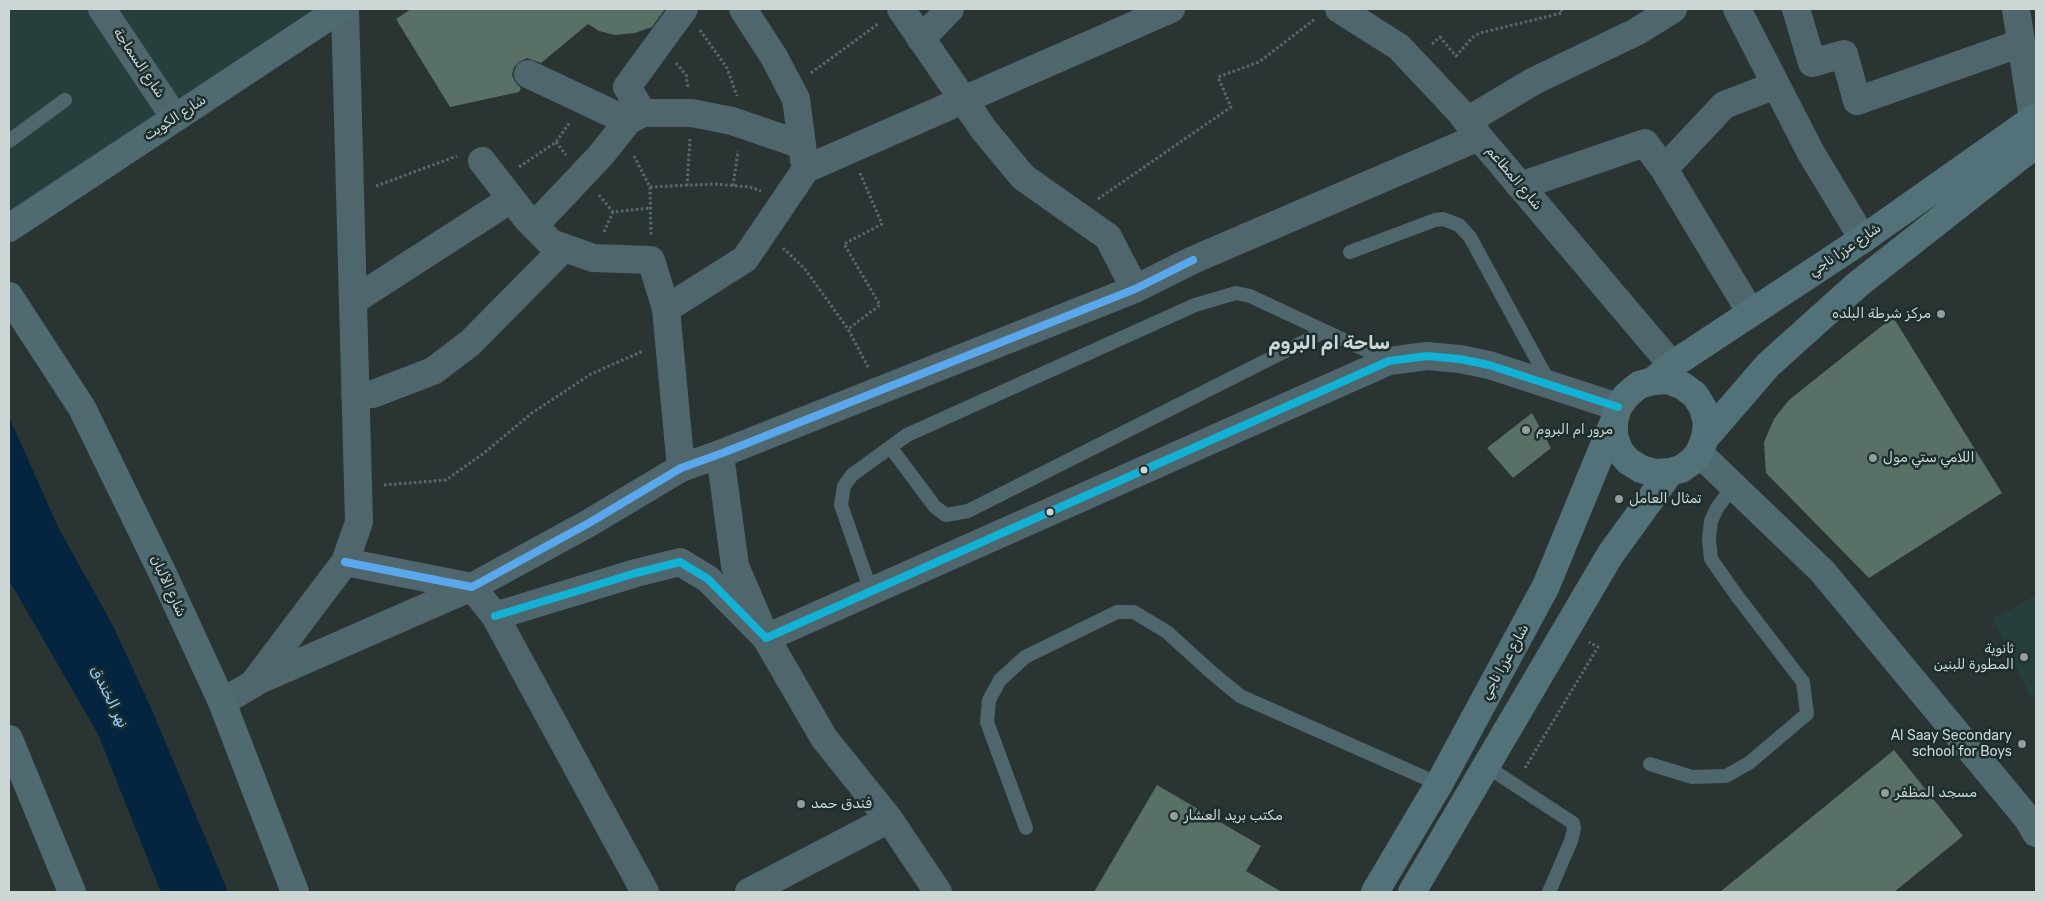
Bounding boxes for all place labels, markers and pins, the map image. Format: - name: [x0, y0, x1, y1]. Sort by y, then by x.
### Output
- place label: مركز شرطة البلده: [1832, 306, 1931, 322]
- marker: مركز شرطة البلده: [1935, 308, 1947, 320]
- place label: مرور ام البروم: [1536, 422, 1613, 438]
- marker: مرور ام البروم: [1520, 424, 1532, 436]
- place label: اللامي ستي مول: [1883, 450, 1974, 466]
- marker: اللامي ستي مول: [1867, 452, 1879, 464]
- unlabelled marker: [1139, 465, 1149, 475]
- place label: تمثال العامل: [1629, 491, 1702, 507]
- marker: تمثال العامل: [1613, 493, 1625, 505]
- unlabelled marker: [1045, 507, 1055, 517]
- place label: ثانوية المطورة للبنين: [1934, 641, 2014, 674]
- marker: ثانوية المطورة للبنين: [2018, 651, 2030, 663]
- place label: Al Saay Secondary school for Boys: [1891, 728, 2012, 760]
- marker: Al Saay Secondary school for Boys: [2016, 738, 2028, 750]
- place label: مسجد المظفر: [1895, 785, 1977, 801]
- marker: مسجد المظفر: [1879, 787, 1891, 799]
- place label: فندق حمد: [811, 796, 872, 812]
- marker: فندق حمد: [795, 798, 807, 810]
- place label: مكتب بريد العشار: [1184, 808, 1283, 824]
- marker: مكتب بريد العشار: [1168, 810, 1180, 822]

